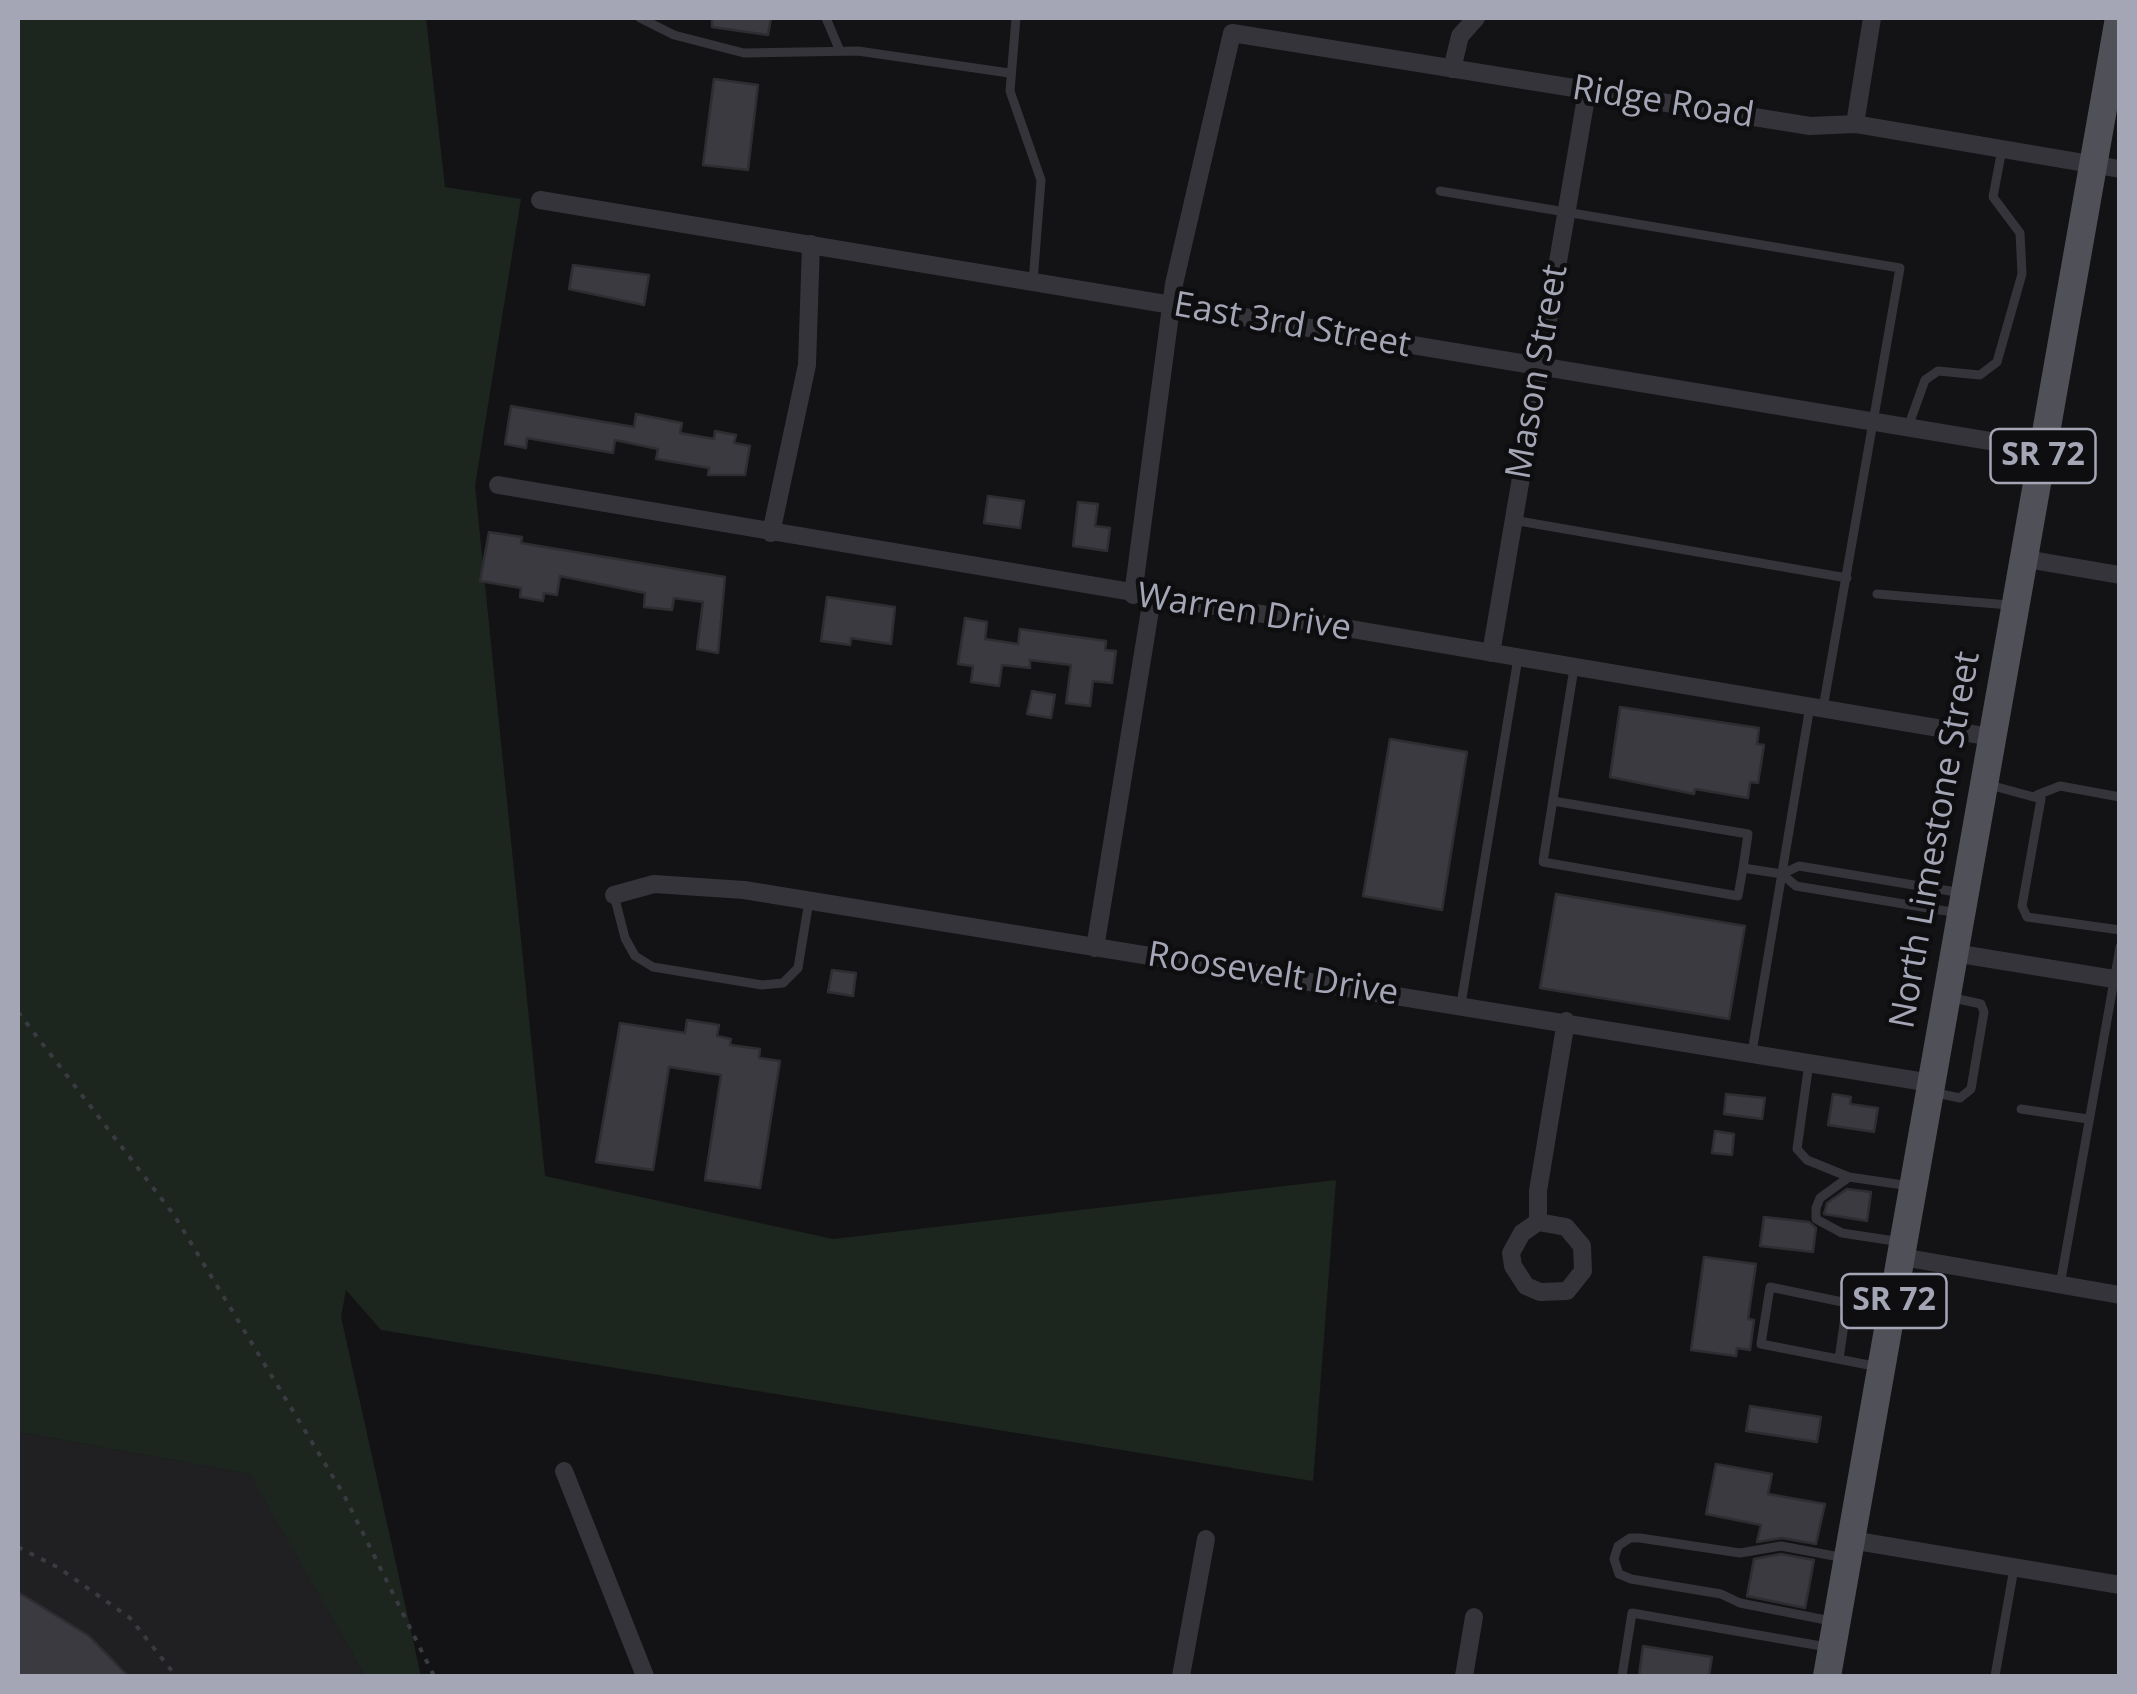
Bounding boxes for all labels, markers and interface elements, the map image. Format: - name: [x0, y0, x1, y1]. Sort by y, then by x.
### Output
- street label: Ridge Road: [1569, 68, 1757, 138]
- street label: Mason Street: [1498, 262, 1578, 482]
- street label: East 3rd Street: [1170, 285, 1414, 367]
- road number: SR 72: [1990, 429, 2096, 483]
- street label: Warren Drive: [1134, 575, 1354, 651]
- street label: North Limestone Street: [1882, 648, 1990, 1032]
- street label: Roosevelt Drive: [1145, 934, 1401, 1016]
- road number: SR 72: [1842, 1274, 1946, 1328]

